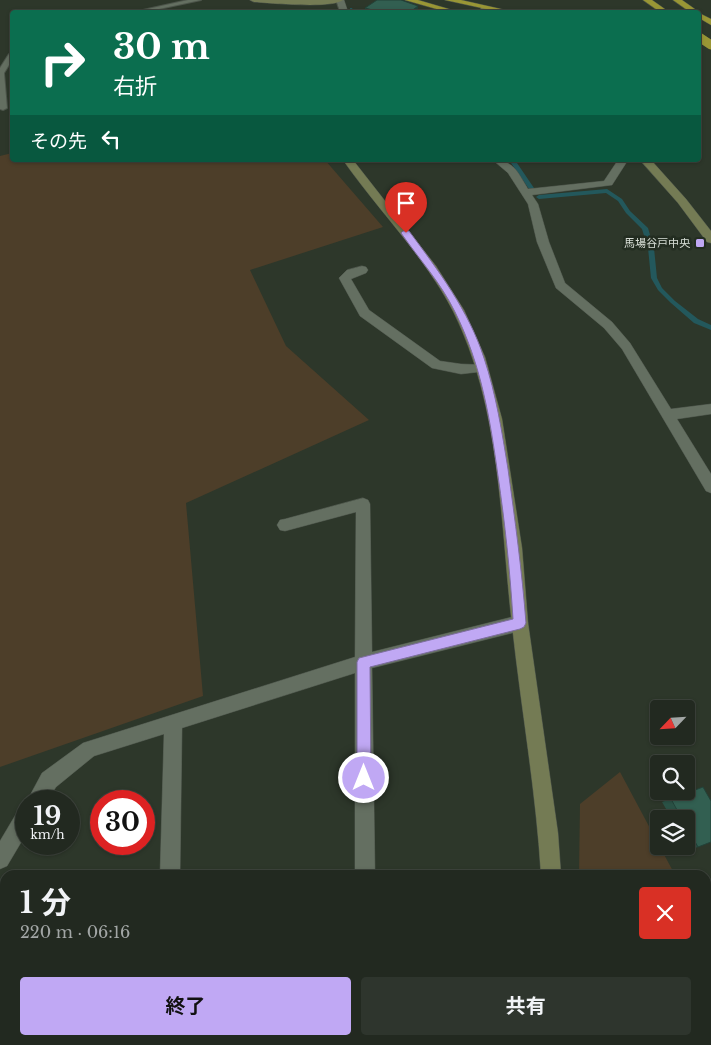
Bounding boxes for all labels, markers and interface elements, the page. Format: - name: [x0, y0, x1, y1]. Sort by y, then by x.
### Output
- text: 30 m: [113, 25, 210, 68]
- icon: right: [30, 30, 95, 95]
- text: 右折: [113, 73, 157, 100]
- icon: left: [97, 125, 125, 153]
- text: その先: [30, 130, 87, 153]
- pin: [385, 182, 427, 233]
- icon: arrive: [392, 189, 420, 217]
- place label: 馬場谷戸中央: [624, 236, 691, 250]
- marker: 馬場谷戸中央: [694, 237, 706, 249]
- north arrow: [650, 700, 695, 745]
- map controls: [650, 700, 695, 855]
- position arrow: [337, 751, 389, 803]
- button: search: [650, 755, 695, 800]
- speed limit sign: 30: [90, 790, 155, 855]
- text: 19: [34, 801, 61, 832]
- button: layers: [650, 810, 695, 855]
- text: km/h: [30, 827, 65, 842]
- text: 1 分: [20, 884, 71, 921]
- button: close: [639, 887, 691, 939]
- text: 220 m · 06:16: [20, 922, 130, 942]
- button: 終了: [20, 977, 351, 1035]
- button: 共有: [361, 977, 691, 1035]

